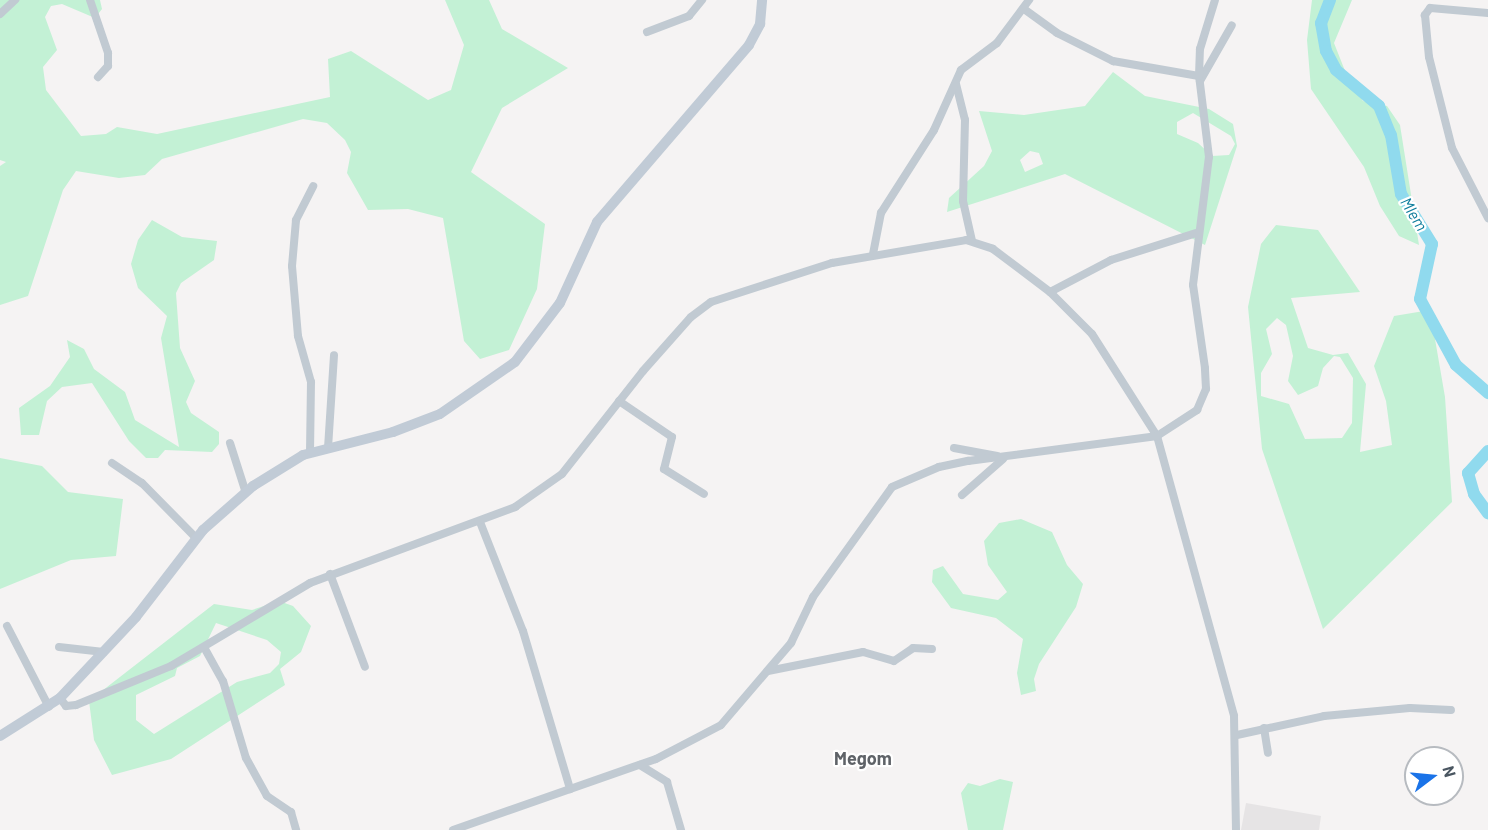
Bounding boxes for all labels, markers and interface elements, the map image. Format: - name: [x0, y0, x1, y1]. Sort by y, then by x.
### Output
- water label: Mlem: [1397, 194, 1431, 234]
- north arrow: [1404, 746, 1464, 806]
- district label: Megom: [834, 747, 892, 769]
- text: N: [1439, 764, 1460, 779]

